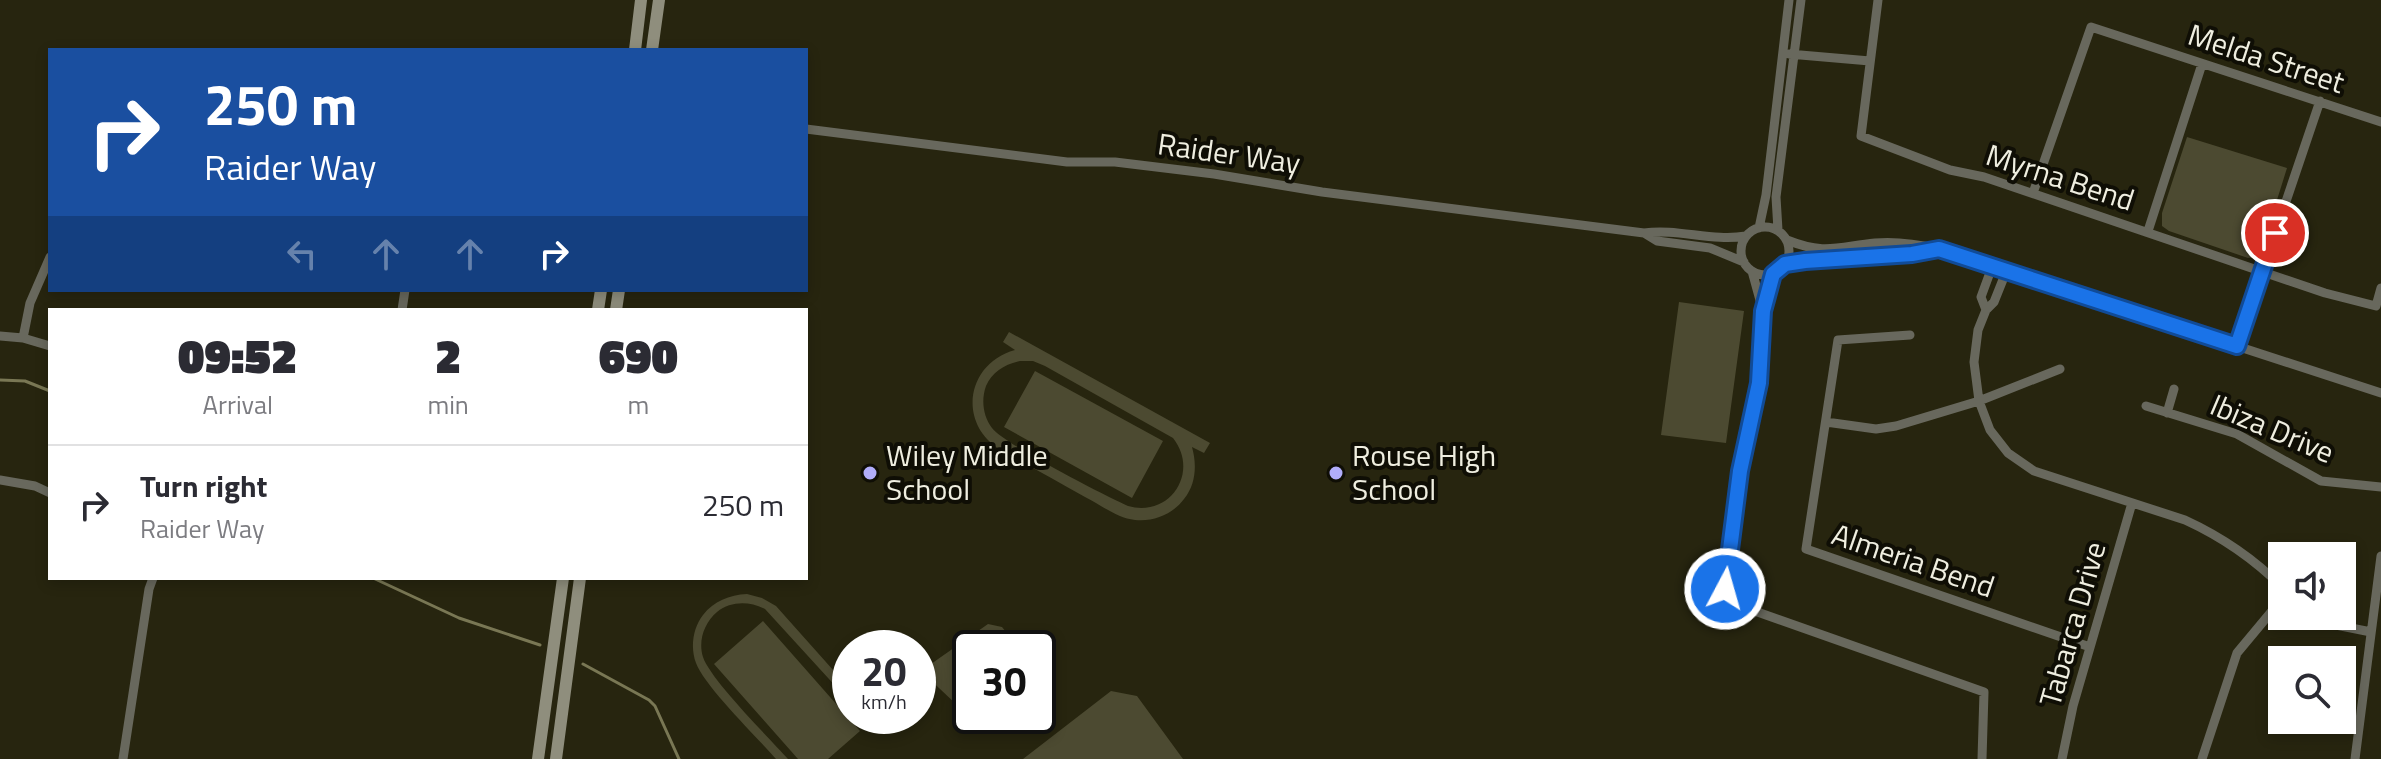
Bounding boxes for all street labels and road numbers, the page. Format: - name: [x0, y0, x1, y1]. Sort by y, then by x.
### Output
- street label: Melda Street: [2182, 11, 2351, 105]
- street label: Raider Way: [1155, 120, 1303, 186]
- street label: Myrna Bend: [1980, 131, 2140, 223]
- street label: Ibiza Drive: [2203, 381, 2341, 475]
- street label: Almeria Bend: [1826, 511, 2001, 609]
- street label: Tabarca Drive: [2027, 536, 2117, 711]

